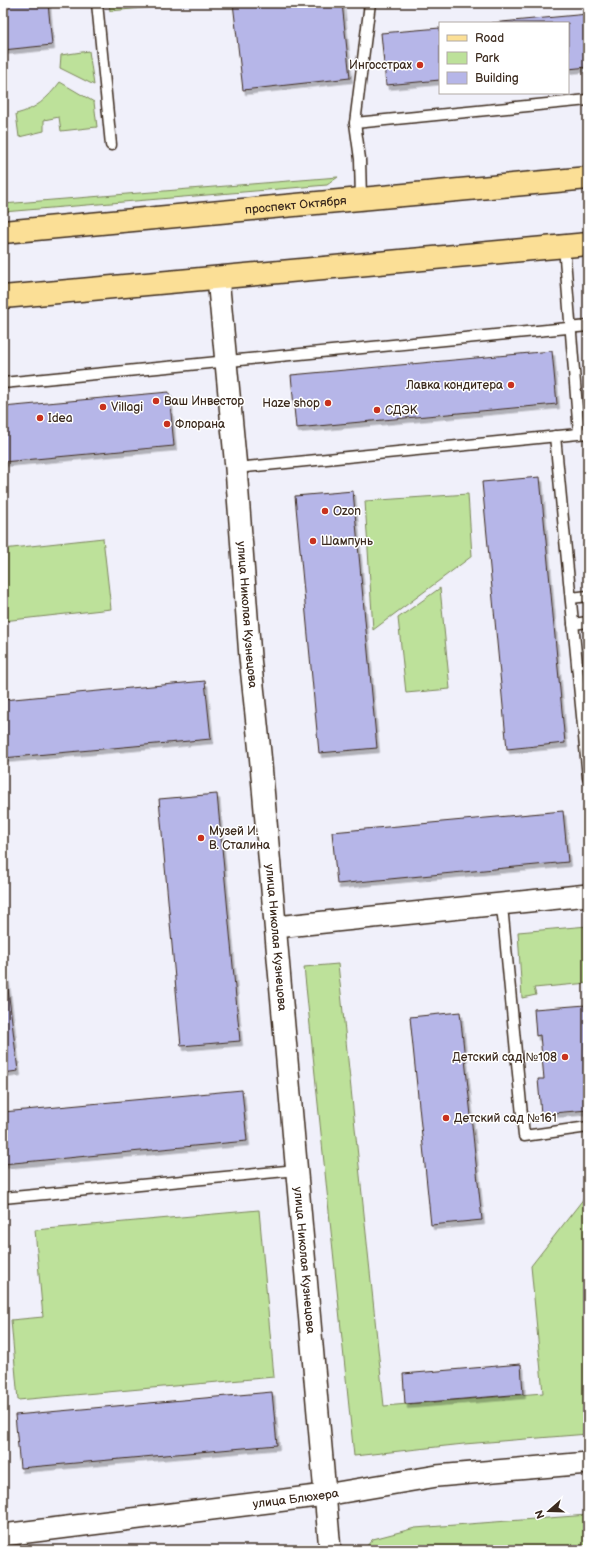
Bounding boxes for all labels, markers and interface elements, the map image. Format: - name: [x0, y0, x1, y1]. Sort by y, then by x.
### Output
- legend: [439, 22, 569, 94]
- text: Road: [475, 31, 504, 46]
- text: Park: [475, 51, 499, 66]
- place label: Ингосстрах: [349, 58, 413, 73]
- marker: Ингосстрах: [415, 60, 425, 70]
- text: Building: [475, 71, 519, 86]
- street label: проспект Октября: [244, 193, 348, 217]
- place label: Лавка кондитера: [405, 378, 503, 393]
- marker: Лавка кондитера: [506, 380, 516, 390]
- place label: Ваш Инвестор: [164, 394, 244, 409]
- marker: Ваш Инвестор: [151, 396, 161, 406]
- place label: Haze shop: [262, 396, 320, 411]
- marker: Haze shop: [323, 398, 333, 408]
- place label: Villagi: [111, 400, 143, 415]
- marker: Villagi: [98, 402, 108, 412]
- place label: СДЭК: [385, 403, 418, 418]
- marker: СДЭК: [372, 405, 382, 415]
- place label: Idea: [48, 411, 73, 426]
- marker: Idea: [35, 413, 45, 423]
- place label: Флорана: [175, 417, 225, 432]
- marker: Флорана: [162, 419, 172, 429]
- place label: Ozon: [333, 504, 361, 519]
- marker: Ozon: [320, 506, 330, 516]
- place label: Шампунь: [321, 534, 373, 549]
- marker: Шампунь: [308, 536, 318, 546]
- street label: улица Николая Кузнецова: [234, 541, 261, 689]
- place label: Музей И. В. Сталина: [209, 824, 270, 853]
- marker: Музей И. В. Сталина: [196, 833, 206, 843]
- street label: улица Николая Кузнецова: [262, 863, 290, 1012]
- place label: Детский сад №108: [452, 1050, 557, 1065]
- marker: Детский сад №108: [560, 1052, 570, 1062]
- place label: Детский сад №161: [454, 1111, 557, 1126]
- marker: Детский сад №161: [441, 1113, 451, 1123]
- street label: улица Николая Кузнецова: [291, 1186, 318, 1334]
- street label: улица Блюхера: [252, 1485, 340, 1511]
- north arrow: [529, 1491, 569, 1531]
- text: N: [533, 1508, 548, 1520]

